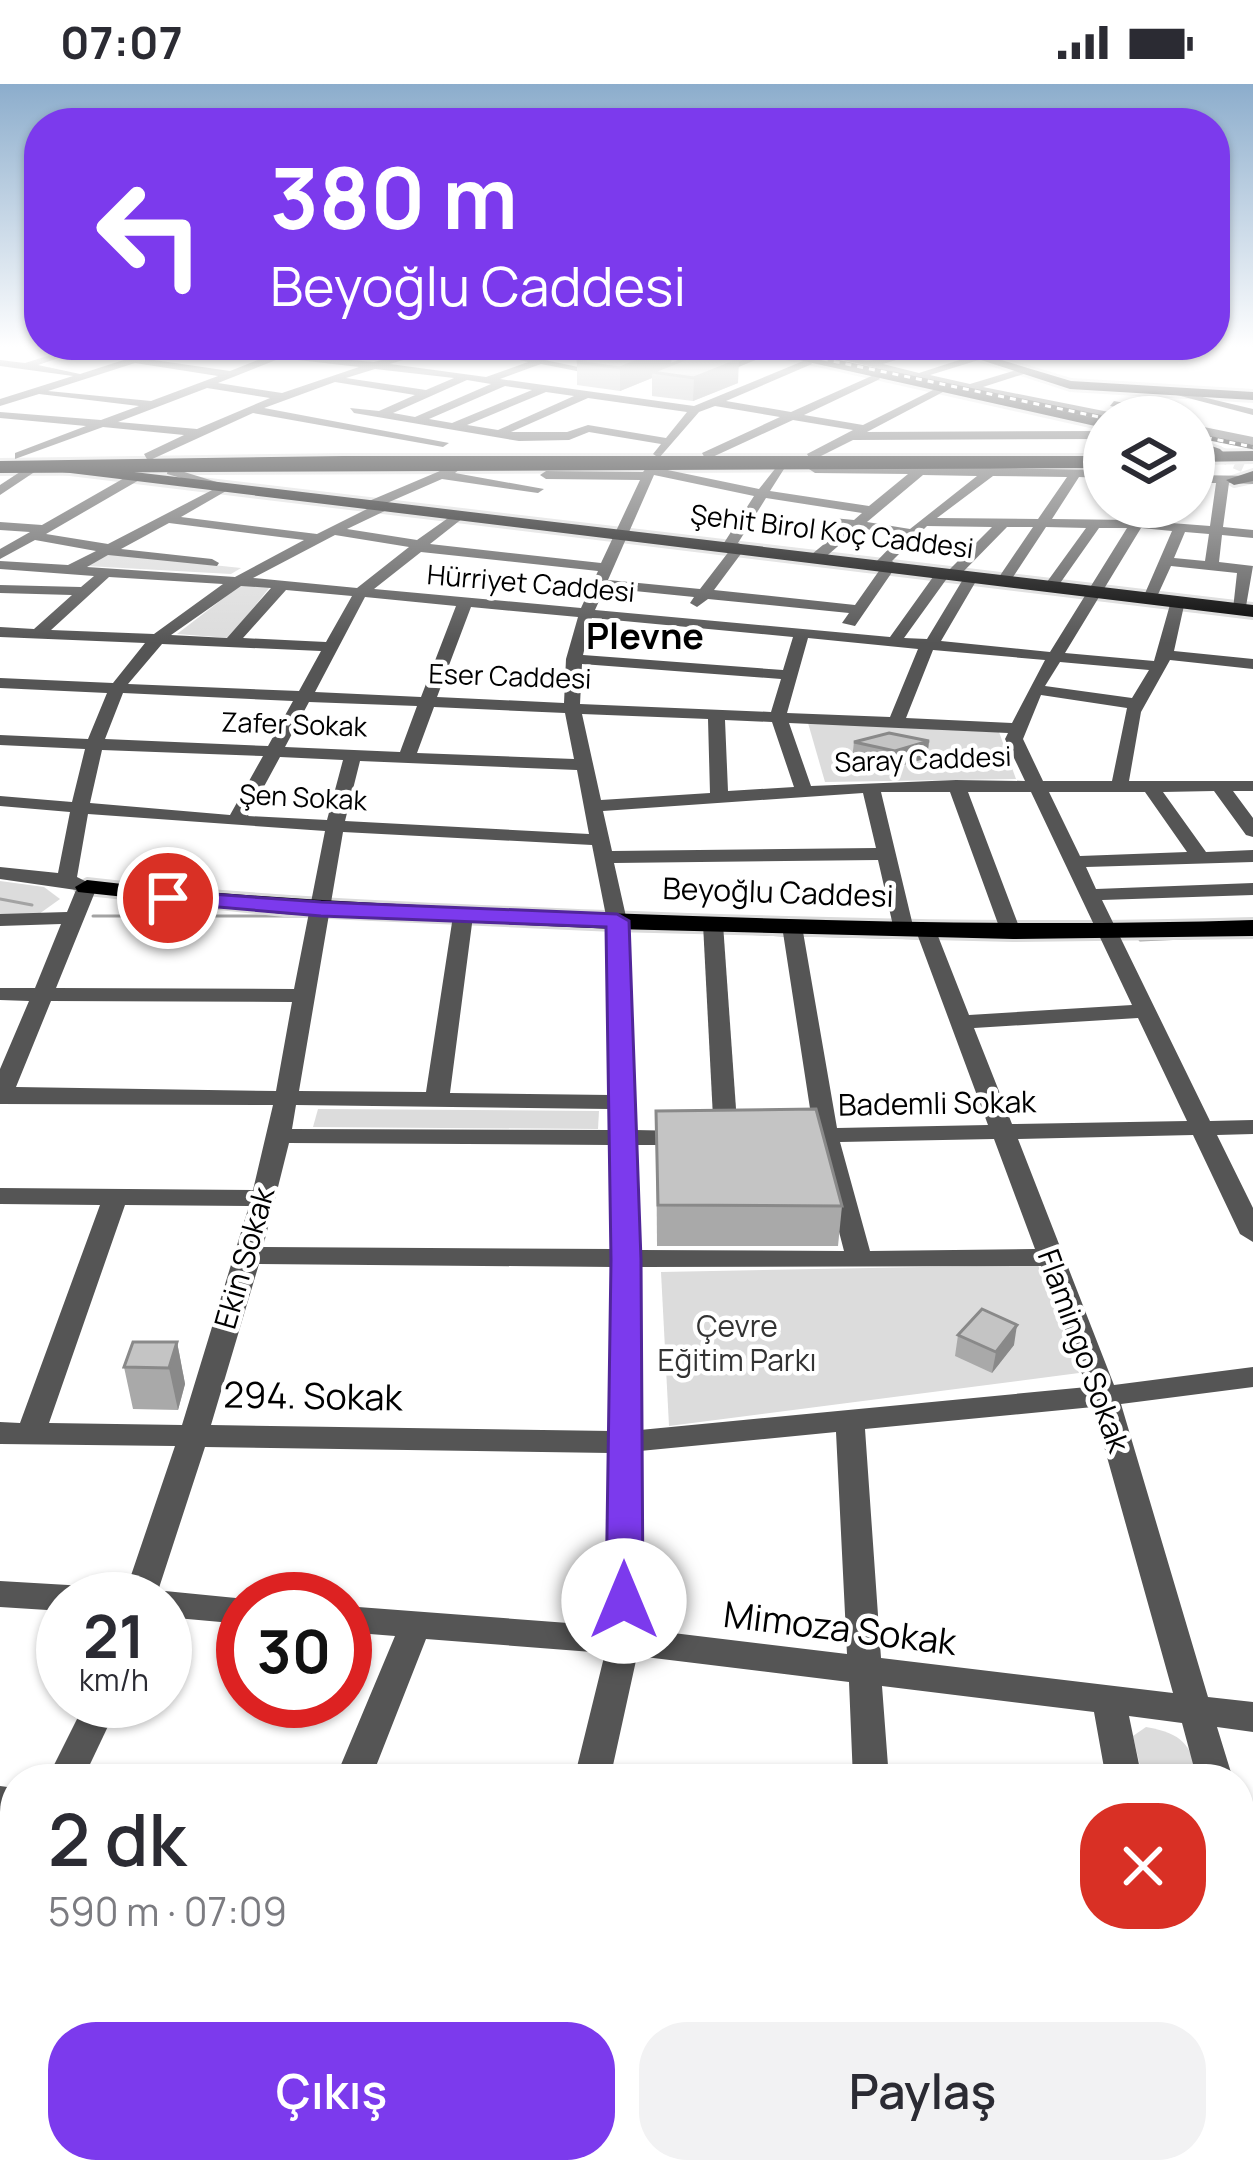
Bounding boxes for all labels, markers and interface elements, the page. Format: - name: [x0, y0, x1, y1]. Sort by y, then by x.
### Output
- text: 07:07: [60, 11, 183, 73]
- text: 380 m: [270, 139, 518, 254]
- icon: left: [72, 156, 228, 312]
- text: Beyoğlu Caddesi: [270, 248, 686, 322]
- map controls: [1083, 396, 1215, 528]
- button: layers: [1083, 396, 1215, 528]
- street label: Şehit Birol Koç Caddesi: [689, 495, 976, 566]
- street label: Hürriyet Caddesi: [426, 555, 637, 610]
- district label: Plevne: [586, 611, 704, 660]
- street label: Eser Caddesi: [428, 654, 592, 697]
- street label: Zafer Sokak: [220, 702, 368, 745]
- street label: Saray Caddesi: [834, 737, 1012, 780]
- street label: Şen Sokak: [238, 775, 368, 818]
- pin: [117, 847, 219, 949]
- icon: arrive: [135, 865, 201, 931]
- street label: Beyoğlu Caddesi: [662, 867, 894, 916]
- street label: Bademli Sokak: [838, 1080, 1037, 1125]
- street label: Ekin Sokak: [204, 1181, 284, 1333]
- street label: Flamingo Sokak: [1029, 1243, 1141, 1459]
- park label: Çevre Eğitim Parkı: [657, 1305, 817, 1380]
- street label: 294. Sokak: [223, 1369, 404, 1422]
- position arrow: [561, 1538, 687, 1664]
- speed limit sign: 30: [216, 1572, 372, 1728]
- street label: Mimoza Sokak: [721, 1589, 960, 1666]
- text: 21: [83, 1594, 145, 1676]
- text: km/h: [79, 1659, 149, 1700]
- text: 2 dk: [48, 1789, 186, 1888]
- button: close: [1080, 1803, 1206, 1929]
- text: 590 m · 07:09: [48, 1884, 287, 1938]
- button: Çıkış: [48, 2022, 615, 2160]
- button: Paylaş: [639, 2022, 1206, 2160]

